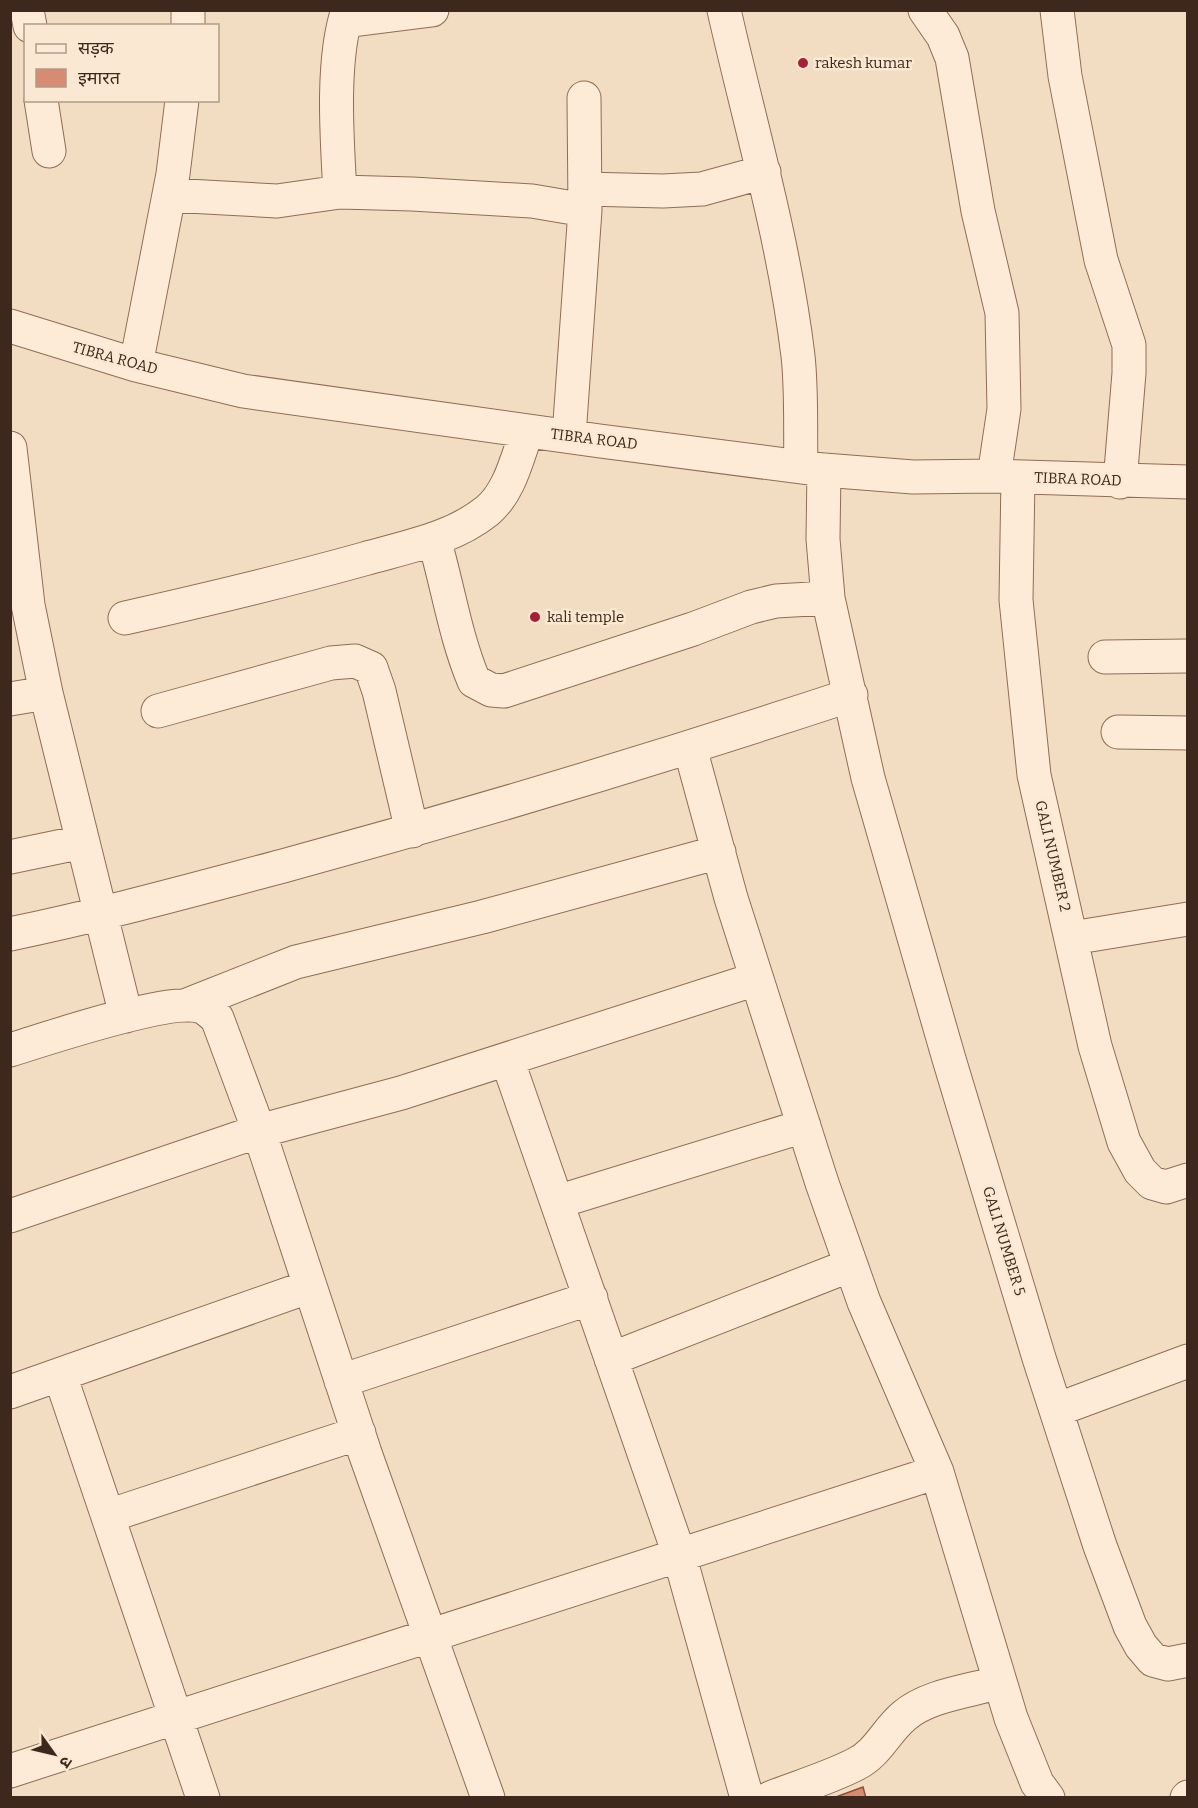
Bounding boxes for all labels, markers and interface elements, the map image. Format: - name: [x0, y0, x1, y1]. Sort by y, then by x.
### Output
- legend: [24, 24, 219, 102]
- text: सड़क: [78, 37, 115, 59]
- place label: rakesh kumar: [815, 54, 912, 72]
- marker: rakesh kumar: [796, 56, 810, 70]
- text: इमारत: [78, 67, 121, 89]
- street label: TIBRA ROAD: [70, 338, 160, 378]
- street label: TIBRA ROAD: [549, 425, 639, 453]
- street label: TIBRA ROAD: [1034, 468, 1122, 490]
- place label: kali temple: [547, 608, 624, 626]
- marker: kali temple: [528, 610, 542, 624]
- street label: GALI NUMBER 2: [1031, 799, 1075, 913]
- street label: GALI NUMBER 5: [979, 1184, 1029, 1298]
- north arrow: [24, 1724, 84, 1784]
- text: उ: [55, 1753, 77, 1772]

